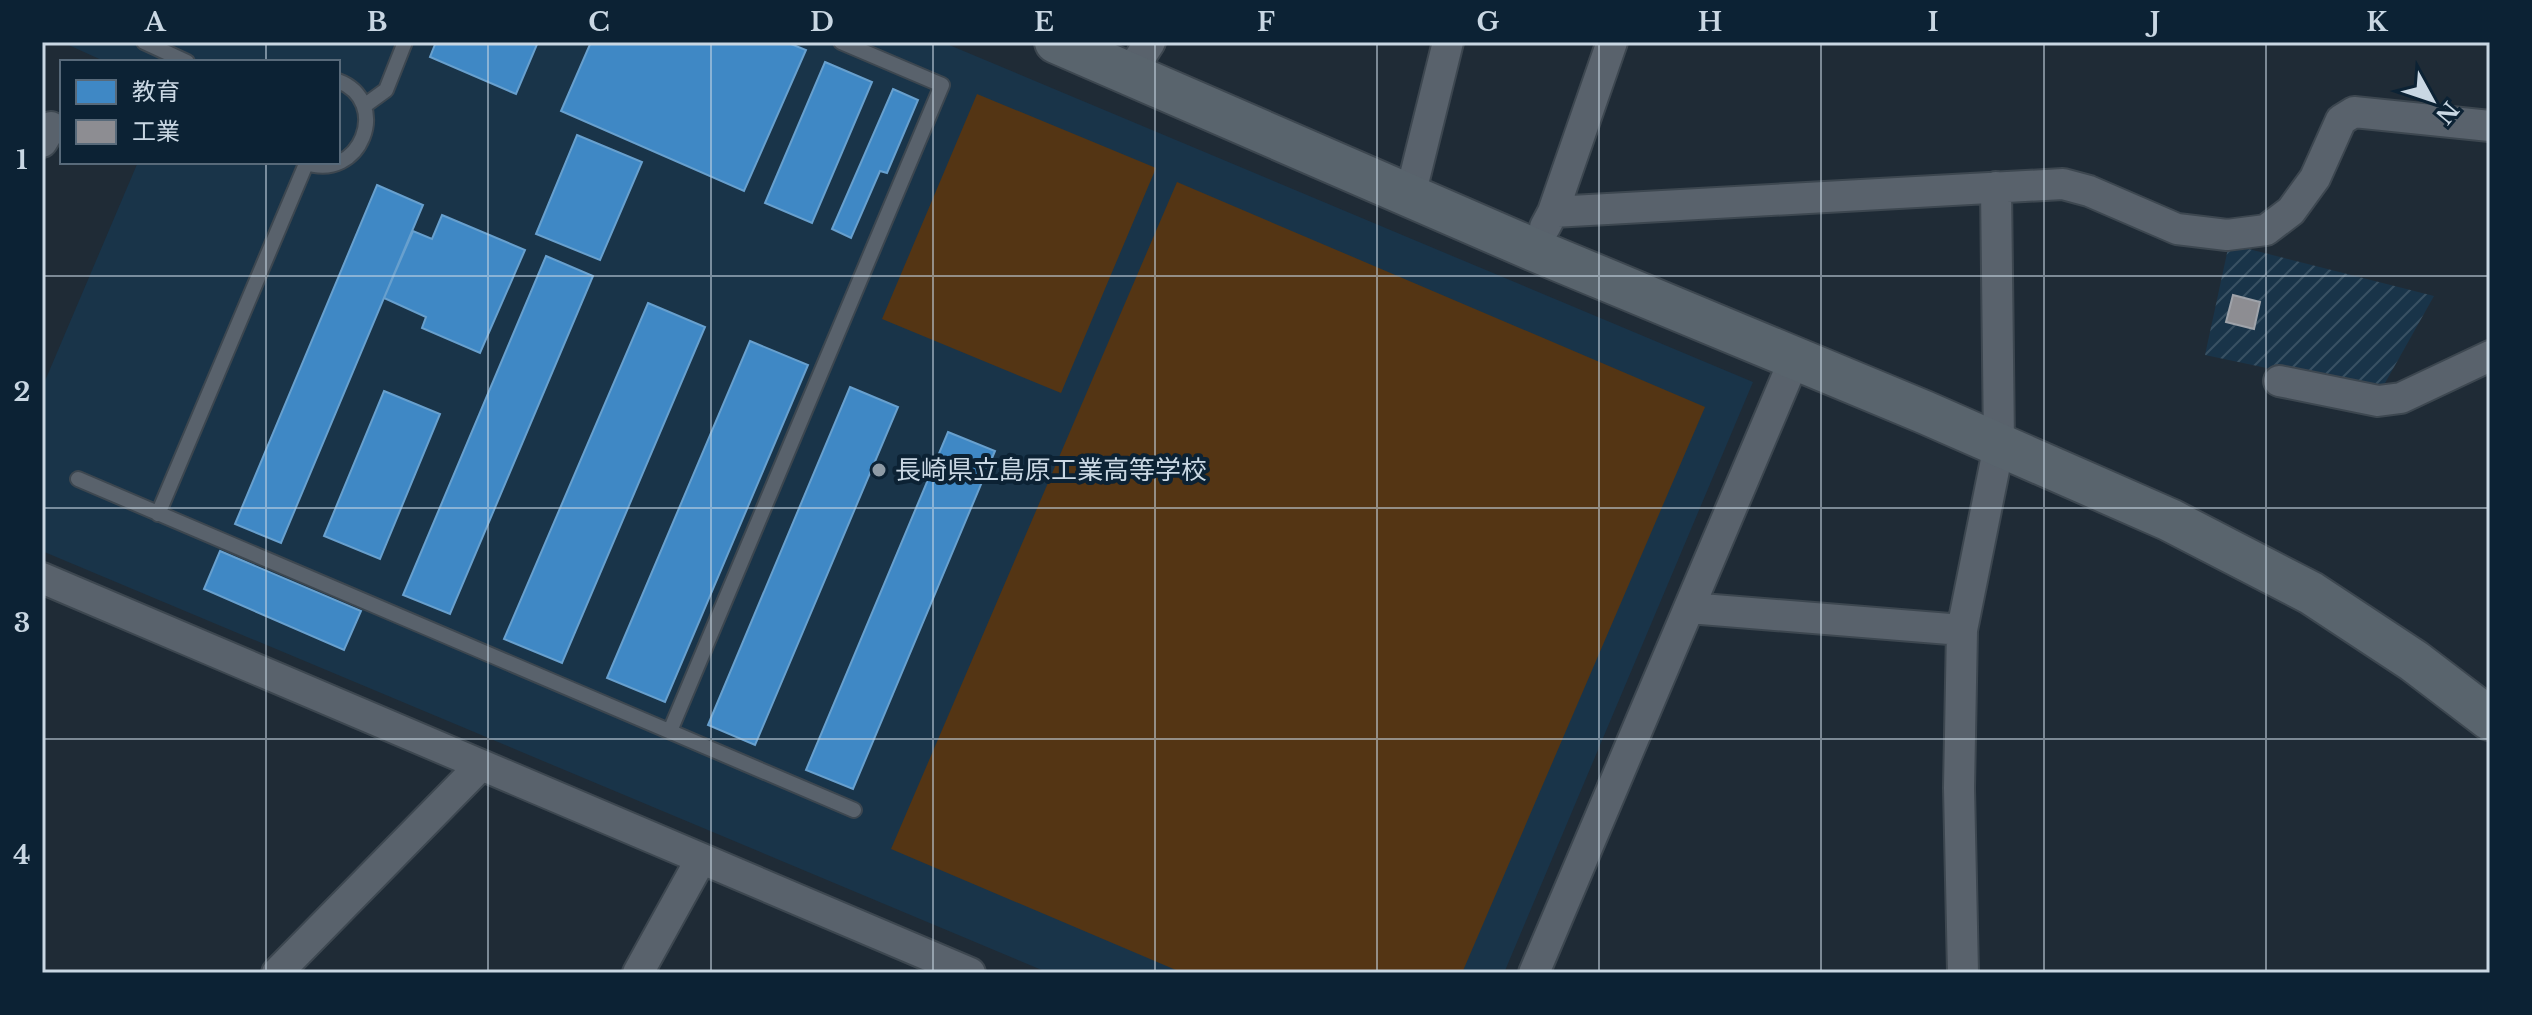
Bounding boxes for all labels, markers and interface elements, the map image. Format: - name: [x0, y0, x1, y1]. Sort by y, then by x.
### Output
- text: A: [143, 6, 166, 38]
- text: B: [367, 6, 387, 38]
- text: C: [588, 6, 610, 38]
- text: D: [810, 6, 834, 38]
- text: E: [1034, 6, 1054, 38]
- text: F: [1257, 6, 1275, 38]
- text: G: [1477, 6, 1500, 38]
- text: H: [1698, 6, 1722, 38]
- text: I: [1927, 6, 1939, 38]
- text: J: [2145, 6, 2160, 38]
- text: K: [2366, 6, 2388, 38]
- legend: [60, 60, 340, 164]
- north arrow: [2392, 60, 2472, 140]
- text: 教育: [132, 77, 180, 106]
- text: N: [2430, 96, 2464, 129]
- text: 工業: [132, 117, 180, 146]
- text: 1: [16, 144, 28, 176]
- text: 2: [14, 376, 30, 408]
- place label: 長崎県立島原工業高等学校: [895, 454, 1207, 486]
- marker: 長崎県立島原工業高等学校: [870, 461, 888, 479]
- text: 3: [14, 607, 30, 639]
- text: 4: [13, 839, 31, 871]

